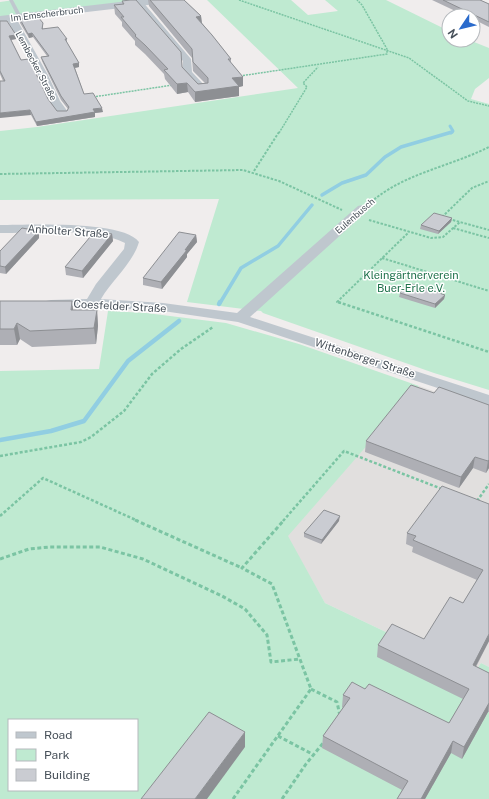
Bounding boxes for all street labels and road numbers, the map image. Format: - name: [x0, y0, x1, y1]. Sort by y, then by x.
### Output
- street label: Im Emscherbruch: [10, 4, 84, 23]
- street label: Lembecker Straße: [14, 29, 59, 102]
- street label: Eulenbusch: [333, 195, 377, 236]
- street label: Anholter Straße: [27, 222, 109, 240]
- street label: Coesfelder Straße: [73, 298, 167, 314]
- street label: Wittenberger Straße: [313, 336, 417, 380]

